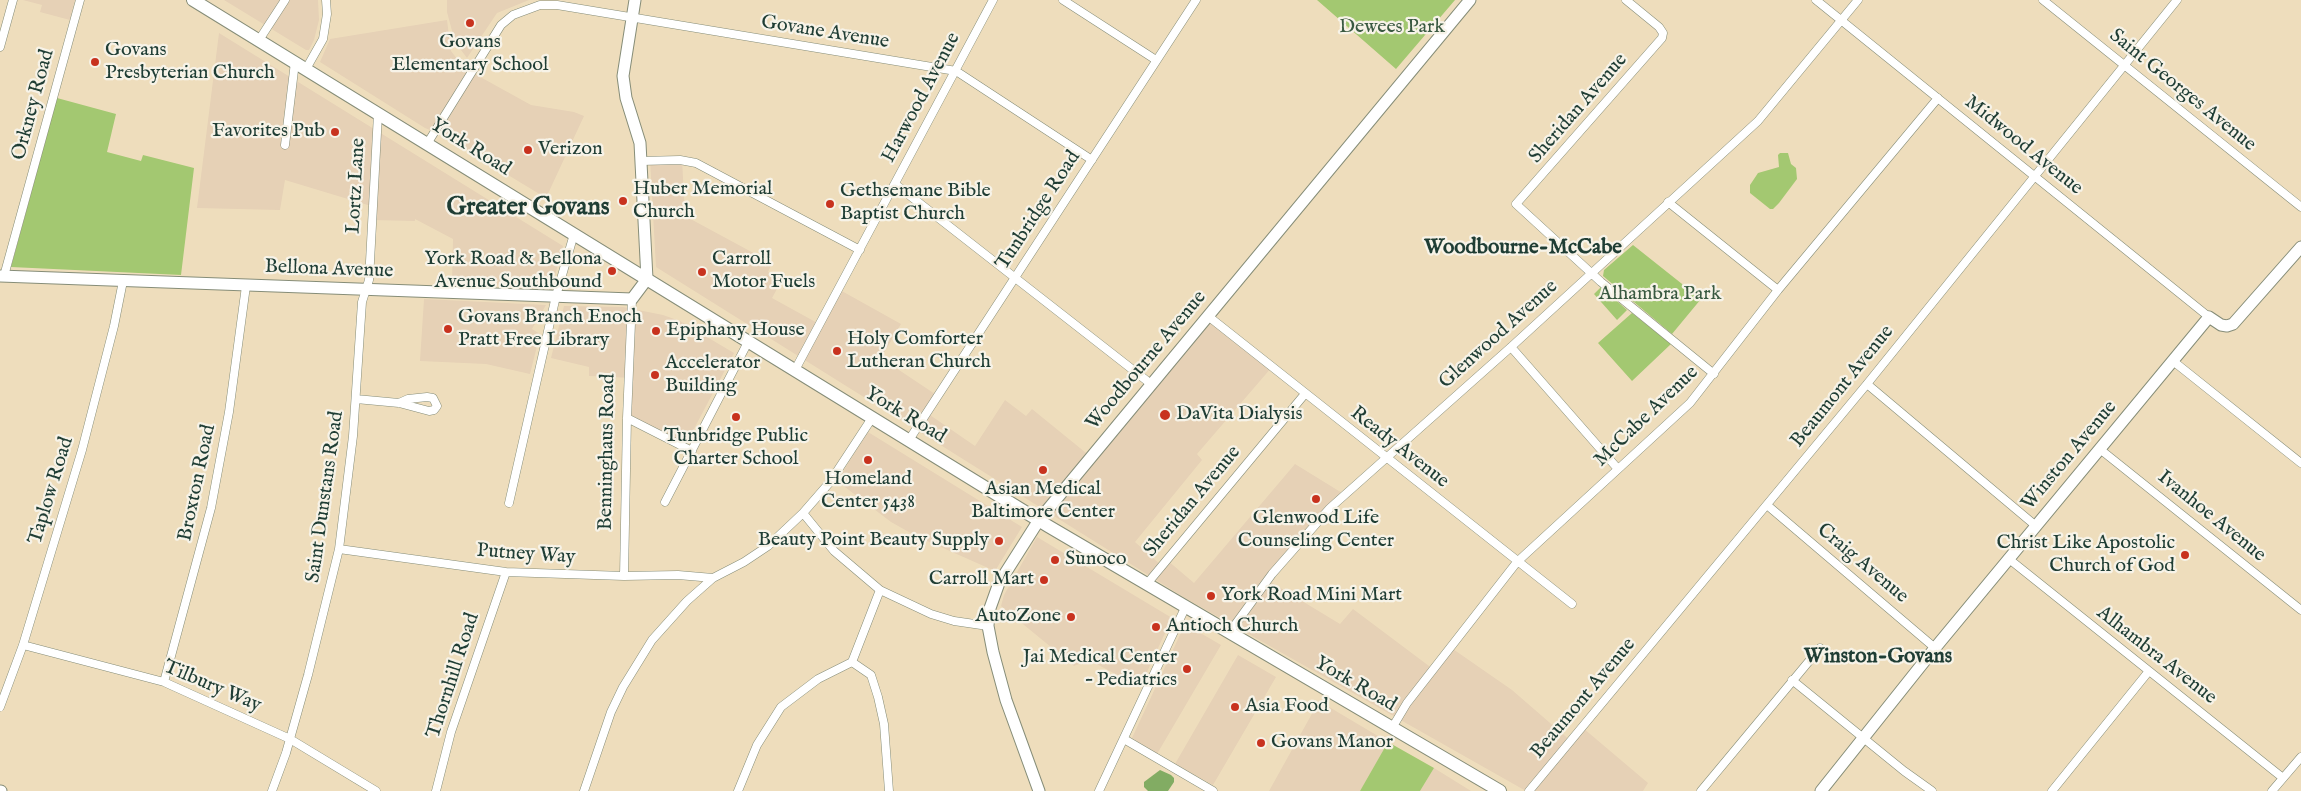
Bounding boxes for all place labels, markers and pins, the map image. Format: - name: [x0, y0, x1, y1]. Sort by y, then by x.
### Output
- marker: Govans Elementary School: [464, 17, 476, 29]
- place label: Govans Elementary School: [391, 31, 549, 78]
- place label: Govans Presbyterian Church: [105, 39, 275, 86]
- marker: Govans Presbyterian Church: [89, 56, 101, 68]
- place label: Favorites Pub: [212, 120, 325, 144]
- marker: Favorites Pub: [329, 126, 341, 138]
- place label: Verizon: [538, 138, 603, 162]
- marker: Verizon: [522, 144, 534, 156]
- place label: Huber Memorial Church: [633, 178, 773, 225]
- place label: Gethsemane Bible Baptist Church: [840, 180, 991, 227]
- marker: Huber Memorial Church: [617, 195, 629, 207]
- marker: Gethsemane Bible Baptist Church: [824, 198, 836, 210]
- place label: York Road & Bellona Avenue Southbound: [424, 248, 602, 295]
- place label: Carroll Motor Fuels: [712, 248, 815, 295]
- marker: York Road & Bellona Avenue Southbound: [606, 265, 618, 277]
- marker: Carroll Motor Fuels: [696, 266, 708, 278]
- place label: Govans Branch Enoch Pratt Free Library: [458, 306, 642, 353]
- place label: Epiphany House: [666, 319, 805, 343]
- marker: Govans Branch Enoch Pratt Free Library: [442, 323, 454, 335]
- marker: Epiphany House: [650, 325, 662, 337]
- place label: Holy Comforter Lutheran Church: [847, 328, 991, 375]
- marker: Holy Comforter Lutheran Church: [831, 345, 843, 357]
- place label: Accelerator Building: [665, 352, 760, 399]
- marker: Accelerator Building: [649, 369, 661, 381]
- place label: DaVita Dialysis: [1176, 403, 1303, 427]
- marker: DaVita Dialysis: [1158, 408, 1172, 422]
- marker: Tunbridge Public Charter School: [730, 411, 742, 423]
- place label: Tunbridge Public Charter School: [664, 425, 808, 472]
- marker: Homeland Center 5438: [862, 454, 874, 466]
- marker: Asian Medical Baltimore Center: [1037, 464, 1049, 476]
- place label: Homeland Center 5438: [821, 468, 915, 515]
- place label: Asian Medical Baltimore Center: [971, 478, 1115, 525]
- marker: Glenwood Life Counseling Center: [1310, 493, 1322, 505]
- place label: Glenwood Life Counseling Center: [1238, 507, 1394, 554]
- place label: Beauty Point Beauty Supply: [758, 529, 989, 553]
- place label: Christ Like Apostolic Church of God: [1996, 532, 2175, 579]
- marker: Beauty Point Beauty Supply: [993, 535, 1005, 547]
- place label: Sunoco: [1065, 548, 1126, 572]
- marker: Christ Like Apostolic Church of God: [2179, 549, 2191, 561]
- marker: Sunoco: [1049, 554, 1061, 566]
- place label: Carroll Mart: [929, 568, 1034, 592]
- marker: Carroll Mart: [1038, 574, 1050, 586]
- place label: York Road Mini Mart: [1221, 584, 1402, 608]
- marker: York Road Mini Mart: [1205, 590, 1217, 602]
- place label: AutoZone: [975, 605, 1061, 629]
- marker: AutoZone: [1065, 611, 1077, 623]
- place label: Antioch Church: [1166, 615, 1298, 639]
- marker: Antioch Church: [1150, 621, 1162, 633]
- place label: Jai Medical Center – Pediatrics: [1023, 646, 1177, 693]
- marker: Jai Medical Center – Pediatrics: [1181, 663, 1193, 675]
- place label: Asia Food: [1245, 695, 1329, 719]
- marker: Asia Food: [1229, 701, 1241, 713]
- place label: Govans Manor: [1271, 731, 1393, 755]
- marker: Govans Manor: [1255, 737, 1267, 749]

